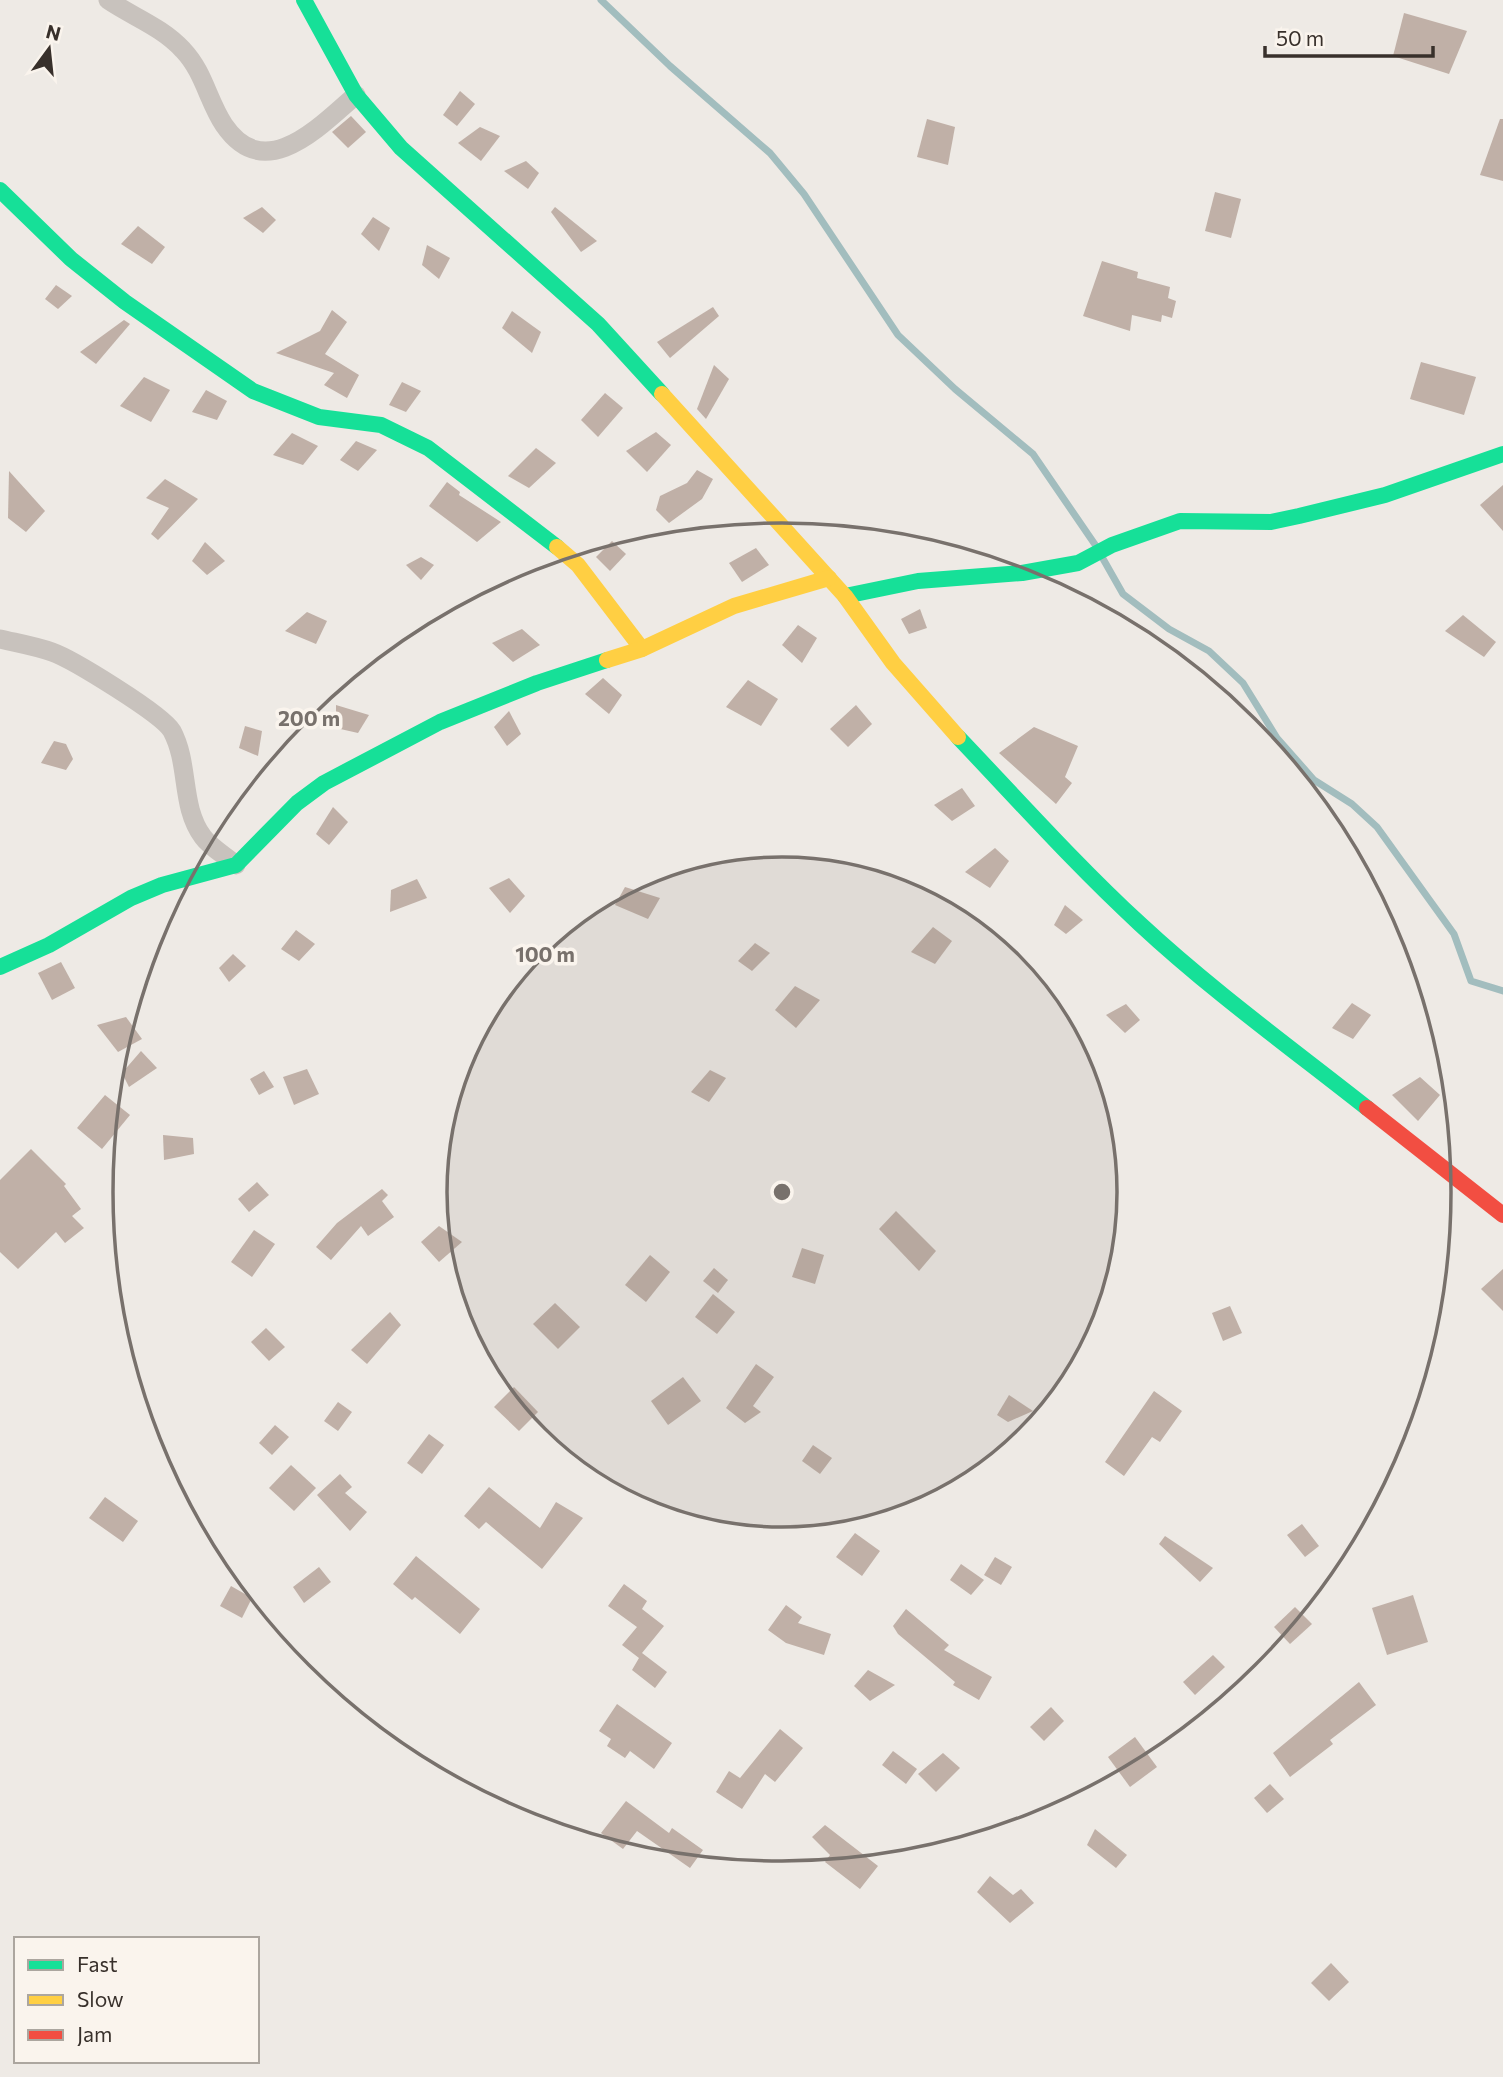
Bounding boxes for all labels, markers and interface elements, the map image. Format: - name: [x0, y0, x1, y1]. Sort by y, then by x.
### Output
- north arrow: [14, 14, 84, 84]
- scale bar: [1265, 14, 1433, 58]
- text: N: [44, 19, 63, 45]
- text: 50 m: [1276, 25, 1324, 50]
- text: 200 m: [278, 705, 340, 730]
- text: 100 m: [515, 941, 575, 966]
- centre of rings: [770, 1180, 794, 1204]
- legend: [14, 1937, 259, 2063]
- text: Fast: [77, 1951, 118, 1976]
- text: Slow: [77, 1986, 124, 2011]
- text: Jam: [77, 2021, 112, 2046]

